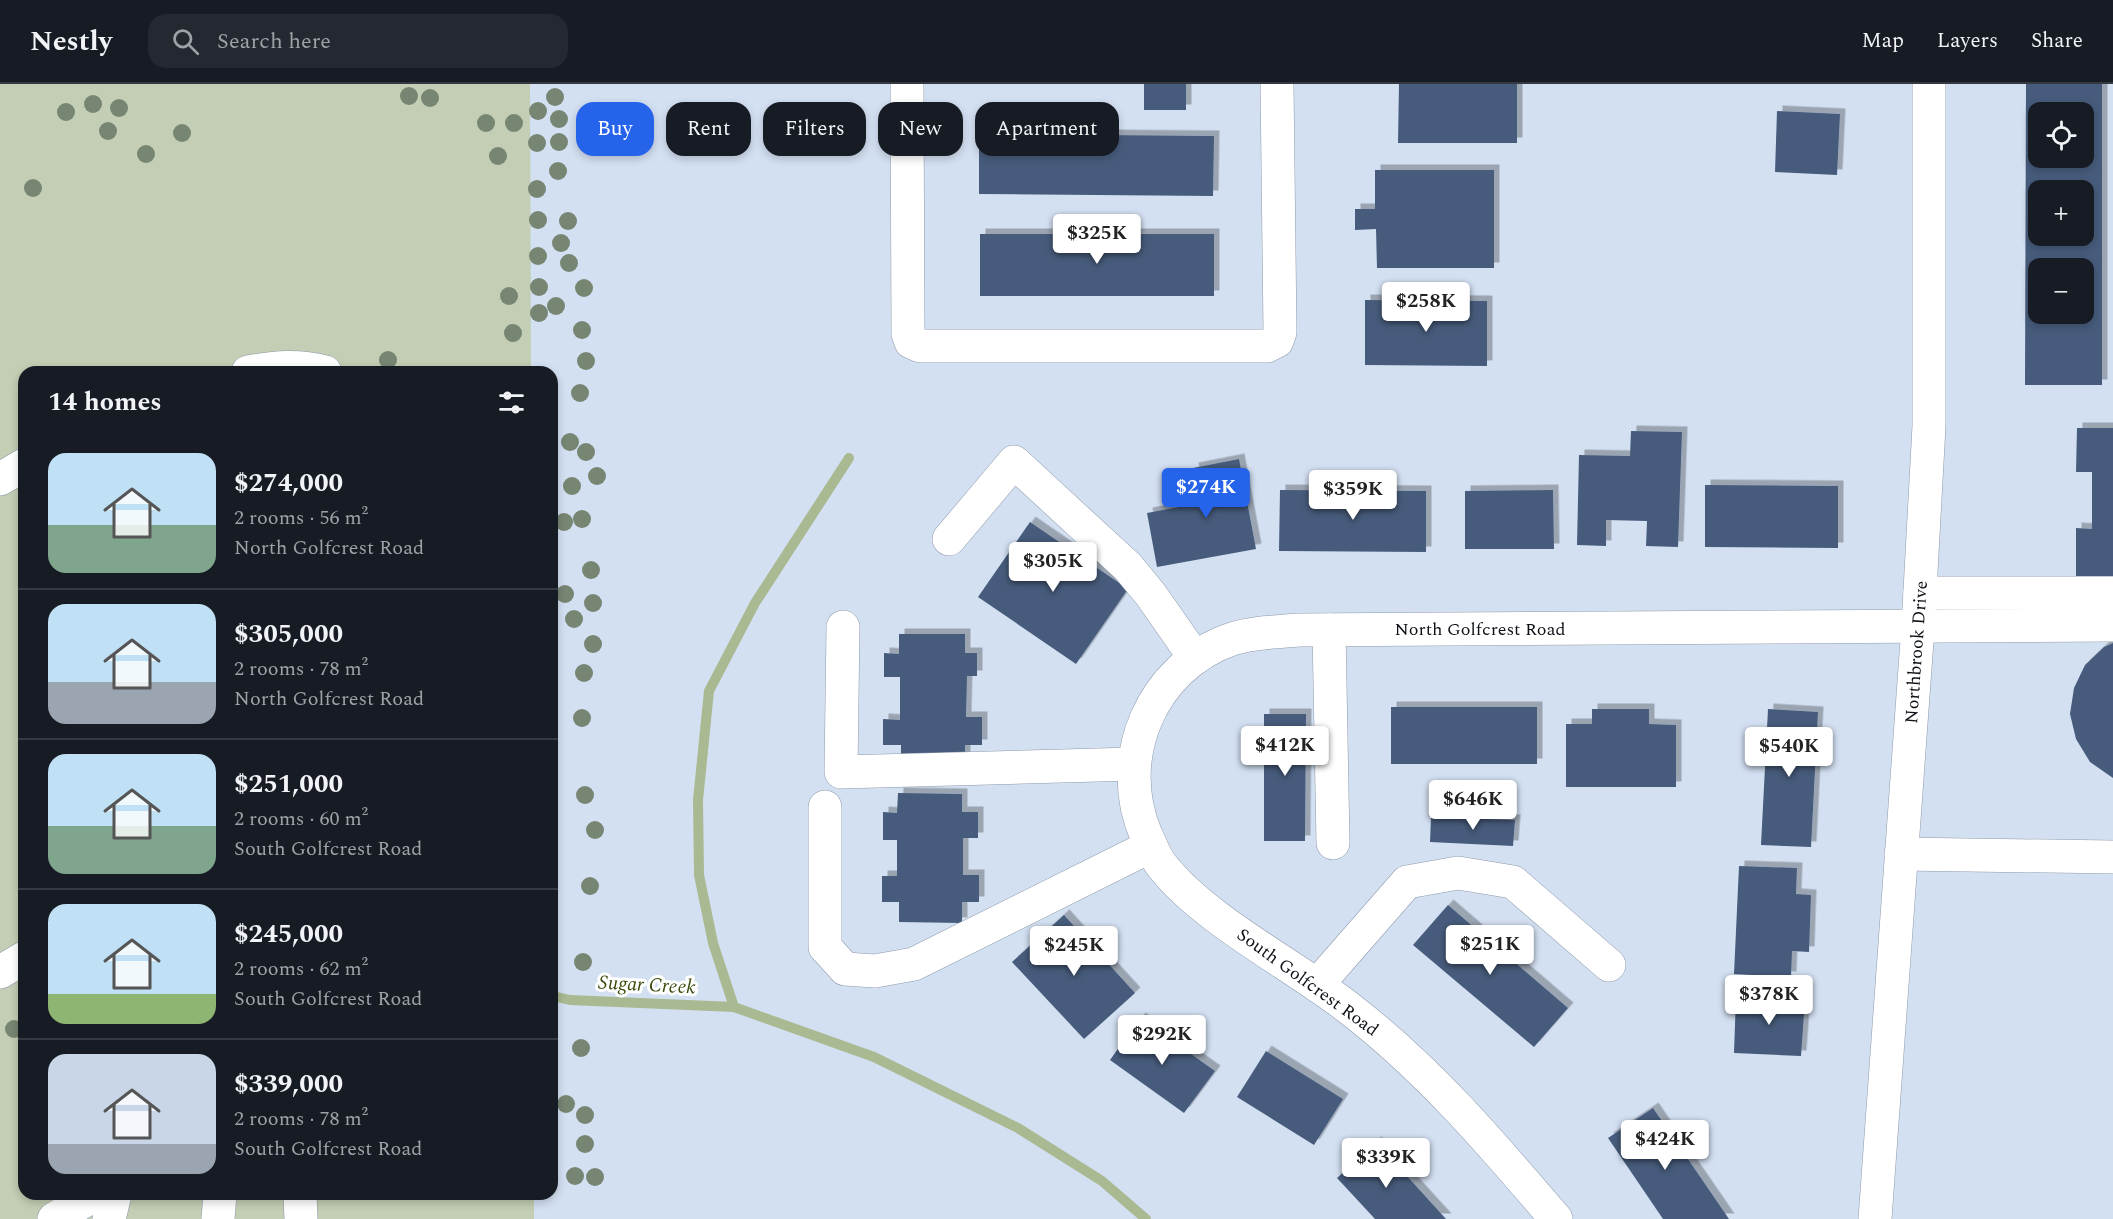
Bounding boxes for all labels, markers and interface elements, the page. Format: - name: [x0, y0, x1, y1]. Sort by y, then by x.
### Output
- search box: [148, 14, 568, 68]
- text: Nestly: [30, 20, 112, 63]
- icon: search: [169, 25, 202, 58]
- text: Search here: [217, 25, 331, 58]
- text: Map: [1862, 25, 1904, 57]
- text: Layers: [1937, 25, 1998, 57]
- text: Share: [2031, 25, 2083, 57]
- chip: Buy: [576, 102, 654, 156]
- chip: Rent: [666, 102, 751, 156]
- chip: Filters: [763, 102, 866, 156]
- chip: New: [878, 102, 963, 156]
- chip: Apartment: [975, 102, 1119, 156]
- map controls: [2028, 102, 2094, 324]
- button: locate: [2028, 102, 2094, 168]
- button: +: [2028, 180, 2094, 246]
- pin: $325K: [1055, 214, 1139, 265]
- text: $325K: [1067, 218, 1127, 248]
- button: −: [2028, 258, 2094, 324]
- pin: $258K: [1384, 282, 1468, 333]
- text: $258K: [1396, 286, 1456, 316]
- text: 14 homes: [48, 382, 162, 422]
- icon: filters: [495, 386, 528, 419]
- text: $274,000: [234, 463, 343, 503]
- pin: $274K: [1164, 468, 1248, 519]
- pin: $359K: [1311, 470, 1395, 521]
- text: $274K: [1176, 472, 1236, 502]
- text: $359K: [1323, 474, 1383, 504]
- icon: home: [96, 477, 168, 549]
- text: 2 rooms · 56 m²: [234, 503, 368, 533]
- text: North Golfcrest Road: [234, 533, 424, 563]
- pin: $305K: [1011, 542, 1095, 593]
- text: $305K: [1023, 546, 1083, 576]
- street label: Northbrook Drive: [1898, 580, 1935, 724]
- text: $305,000: [234, 614, 343, 654]
- street label: North Golfcrest Road: [1394, 616, 1566, 643]
- icon: home: [96, 628, 168, 700]
- text: 2 rooms · 78 m²: [234, 654, 368, 684]
- text: North Golfcrest Road: [234, 684, 424, 714]
- pin: $412K: [1243, 726, 1327, 777]
- pin: $540K: [1747, 727, 1831, 778]
- text: $412K: [1255, 730, 1315, 760]
- text: $540K: [1759, 731, 1819, 761]
- text: $251,000: [234, 764, 343, 804]
- icon: home: [96, 778, 168, 850]
- pin: $646K: [1431, 780, 1515, 831]
- text: $646K: [1443, 784, 1503, 814]
- text: 2 rooms · 60 m²: [234, 804, 368, 834]
- text: South Golfcrest Road: [234, 834, 422, 864]
- text: $245,000: [234, 914, 343, 954]
- street label: South Golfcrest Road: [1231, 922, 1384, 1043]
- pin: $251K: [1448, 925, 1532, 976]
- pin: $245K: [1032, 926, 1116, 977]
- icon: home: [96, 928, 168, 1000]
- text: $251K: [1460, 929, 1520, 959]
- text: $245K: [1044, 930, 1104, 960]
- text: 2 rooms · 62 m²: [234, 954, 368, 984]
- water label: Sugar Creek: [597, 967, 697, 1003]
- pin: $378K: [1727, 975, 1811, 1026]
- text: $378K: [1739, 979, 1799, 1009]
- text: South Golfcrest Road: [234, 984, 422, 1014]
- pin: $292K: [1120, 1015, 1204, 1066]
- text: $292K: [1132, 1019, 1192, 1049]
- text: $339,000: [234, 1064, 343, 1104]
- icon: home: [96, 1078, 168, 1150]
- text: 2 rooms · 78 m²: [234, 1104, 368, 1134]
- pin: $424K: [1623, 1120, 1707, 1171]
- text: $424K: [1635, 1124, 1695, 1154]
- text: South Golfcrest Road: [234, 1134, 422, 1164]
- pin: $339K: [1344, 1138, 1428, 1189]
- text: $339K: [1356, 1142, 1416, 1172]

